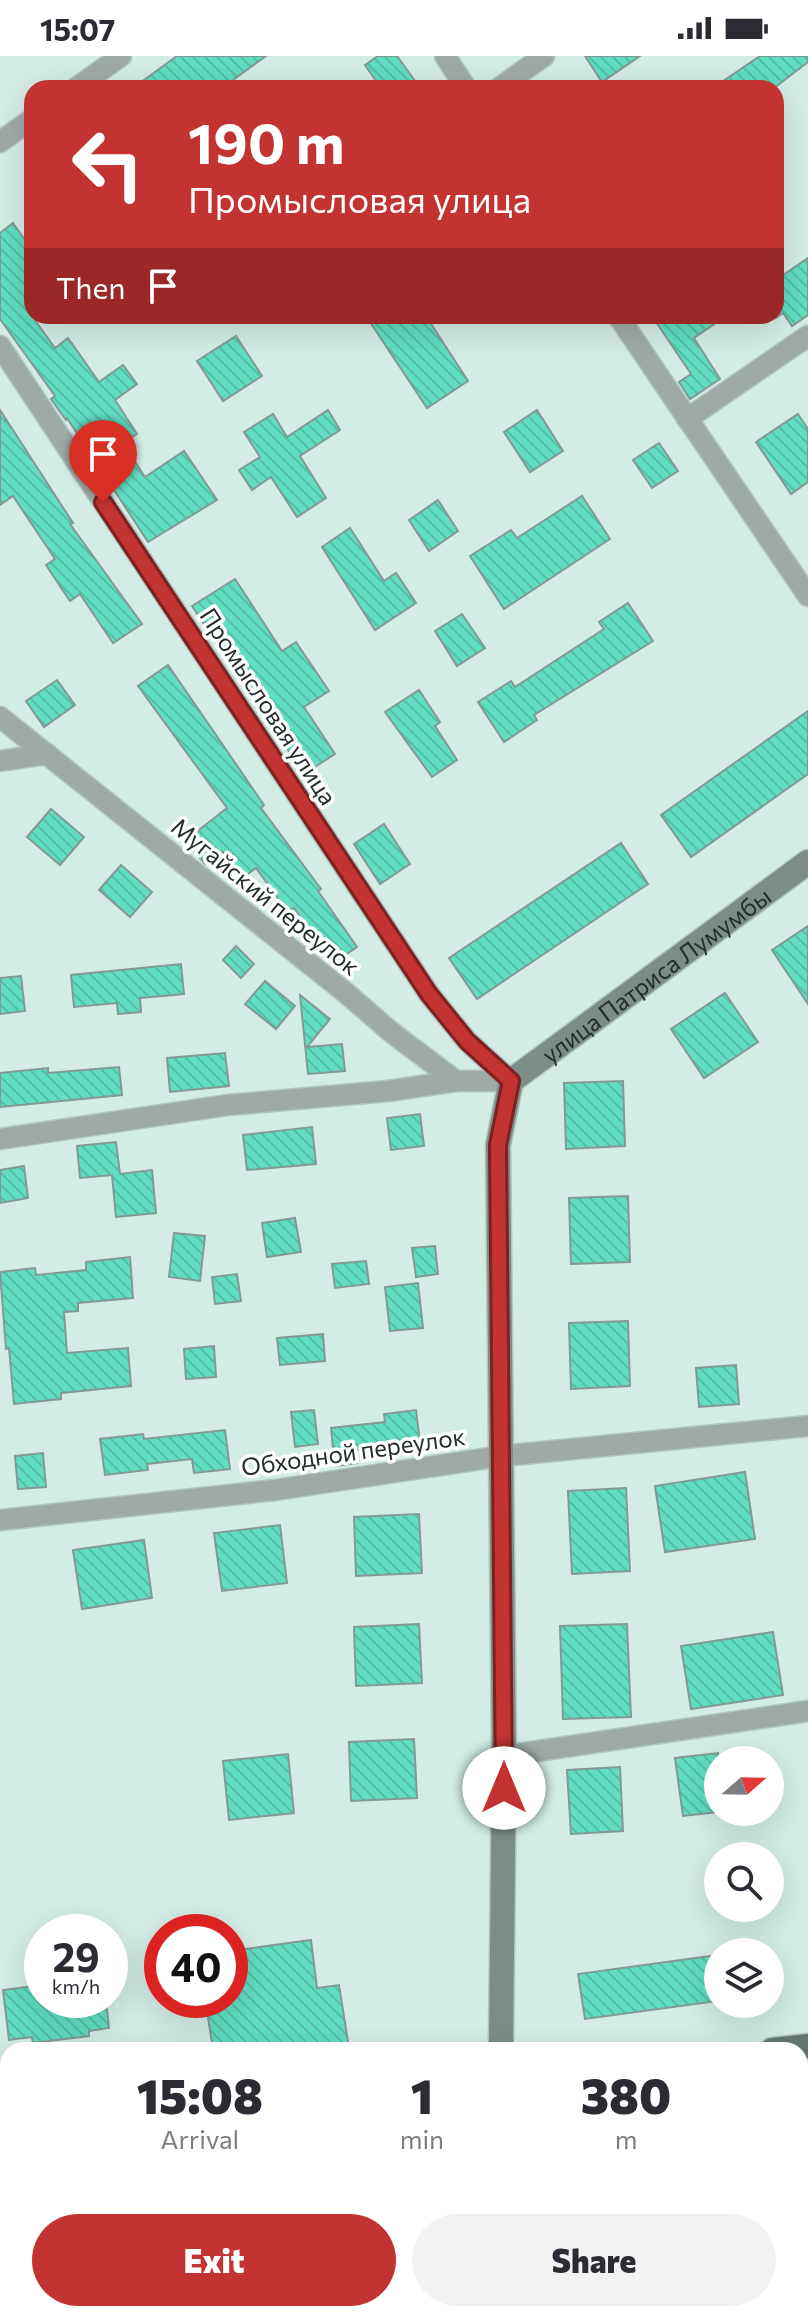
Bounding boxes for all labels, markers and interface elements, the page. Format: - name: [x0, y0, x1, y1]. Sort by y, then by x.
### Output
- text: 15:07: [40, 10, 115, 47]
- text: 190 m: [188, 107, 345, 176]
- icon: left: [56, 112, 160, 216]
- text: Промысловая улица: [188, 176, 531, 220]
- icon: arrive: [141, 264, 185, 308]
- text: Then: [56, 268, 125, 305]
- pin: [69, 420, 137, 502]
- icon: arrive: [81, 432, 125, 476]
- street label: Промысловая улица: [195, 602, 343, 810]
- street label: Мугайский переулок: [166, 811, 366, 981]
- street label: улица Патриса Лумумбы: [535, 880, 776, 1068]
- street label: Обходной переулок: [239, 1421, 467, 1481]
- position arrow: [462, 1746, 546, 1830]
- north arrow: [704, 1746, 784, 1826]
- map controls: [704, 1746, 784, 2018]
- button: search: [704, 1842, 784, 1922]
- speed limit sign: 40: [144, 1914, 248, 2018]
- text: 29: [52, 1931, 100, 1980]
- button: layers: [704, 1938, 784, 2018]
- text: km/h: [52, 1974, 100, 1998]
- text: 15:08: [137, 2065, 263, 2124]
- text: 1: [411, 2065, 433, 2124]
- text: 380: [581, 2065, 671, 2124]
- text: Arrival: [161, 2123, 239, 2154]
- text: min: [400, 2123, 444, 2154]
- text: m: [615, 2123, 637, 2154]
- button: Exit: [32, 2214, 396, 2306]
- button: Share: [412, 2214, 776, 2306]

